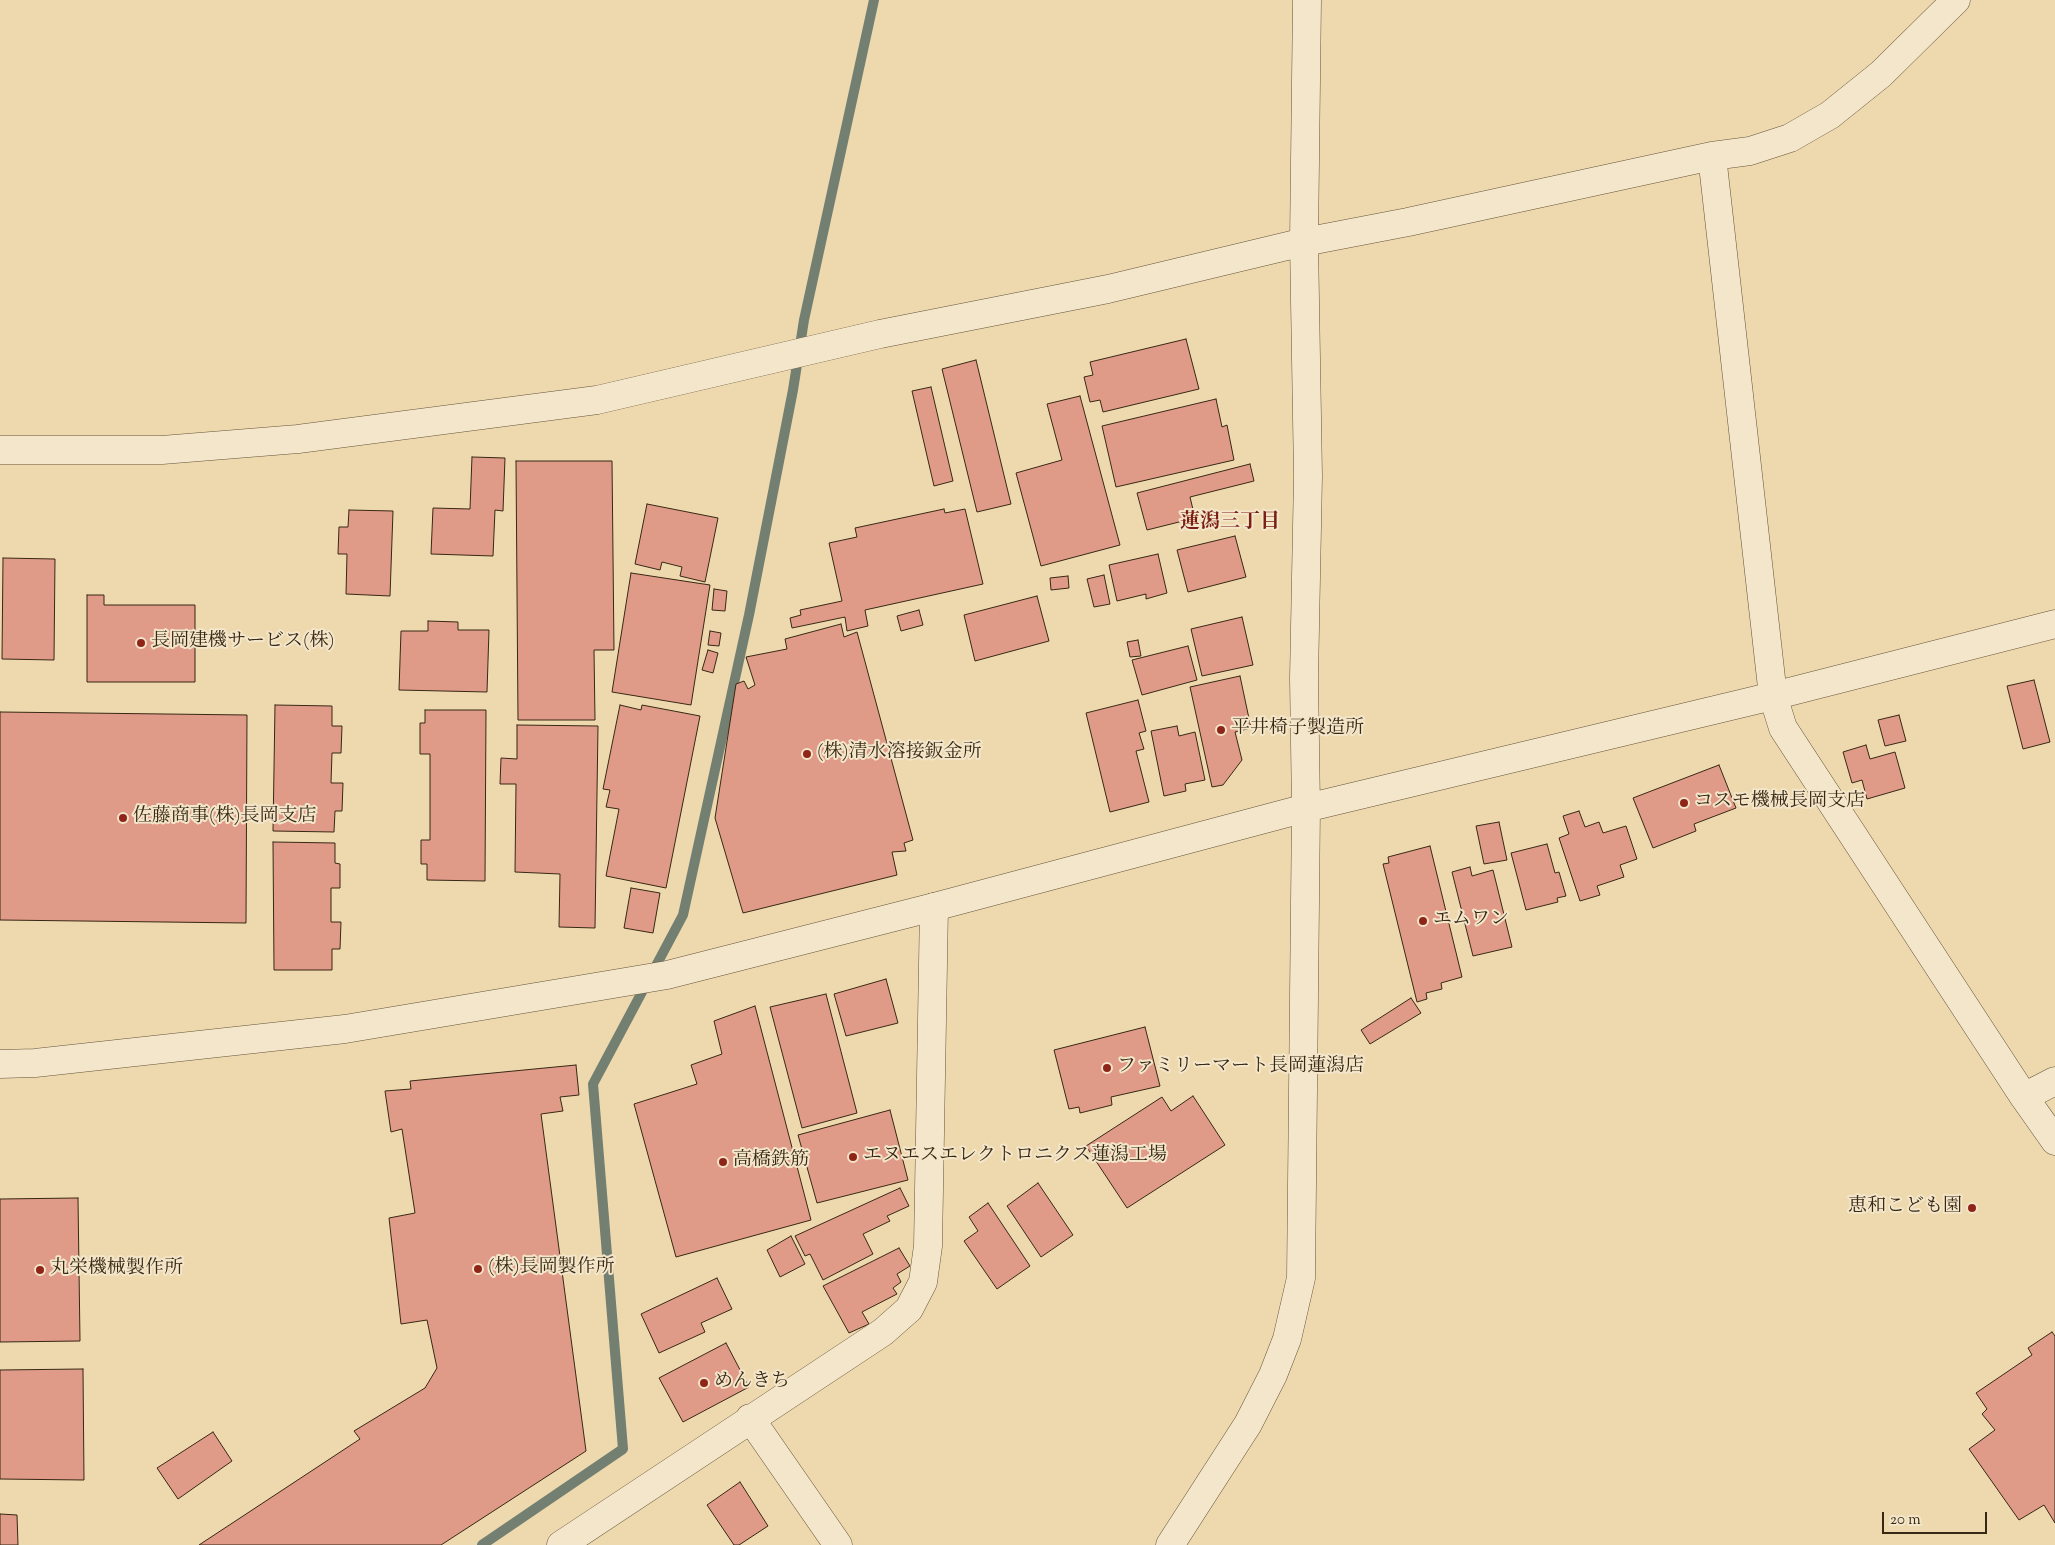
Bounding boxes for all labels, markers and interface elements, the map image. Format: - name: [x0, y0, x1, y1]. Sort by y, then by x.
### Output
- district label: 蓮潟三丁目: [1180, 512, 1280, 536]
- place label: 長岡建機サービス(株): [151, 632, 334, 654]
- marker: 長岡建機サービス(株): [135, 637, 147, 649]
- place label: 平井椅子製造所: [1231, 719, 1364, 741]
- marker: 平井椅子製造所: [1215, 724, 1227, 736]
- place label: (株)清水溶接鈑金所: [817, 743, 981, 765]
- marker: (株)清水溶接鈑金所: [801, 748, 813, 760]
- place label: コスモ機械長岡支店: [1694, 792, 1865, 814]
- marker: コスモ機械長岡支店: [1678, 797, 1690, 809]
- place label: 佐藤商事(株)長岡支店: [133, 807, 316, 829]
- marker: 佐藤商事(株)長岡支店: [117, 812, 129, 824]
- place label: エムワン: [1433, 910, 1509, 932]
- marker: エムワン: [1417, 915, 1429, 927]
- place label: ファミリーマート長岡蓮潟店: [1117, 1057, 1364, 1079]
- marker: ファミリーマート長岡蓮潟店: [1101, 1062, 1113, 1074]
- place label: エヌエスエレクトロニクス蓮潟工場: [863, 1146, 1167, 1168]
- place label: 高橋鉄筋: [733, 1151, 809, 1173]
- marker: エヌエスエレクトロニクス蓮潟工場: [847, 1151, 859, 1163]
- marker: 高橋鉄筋: [717, 1156, 729, 1168]
- place label: 恵和こども園: [1848, 1197, 1962, 1219]
- marker: 恵和こども園: [1966, 1202, 1978, 1214]
- place label: (株)長岡製作所: [488, 1258, 614, 1280]
- place label: 丸栄機械製作所: [50, 1259, 183, 1281]
- marker: (株)長岡製作所: [472, 1263, 484, 1275]
- marker: 丸栄機械製作所: [34, 1264, 46, 1276]
- place label: めんきち: [714, 1372, 790, 1394]
- marker: めんきち: [698, 1377, 710, 1389]
- scale bar: [1885, 1502, 1990, 1534]
- text: 20 m: [1890, 1510, 1921, 1531]

